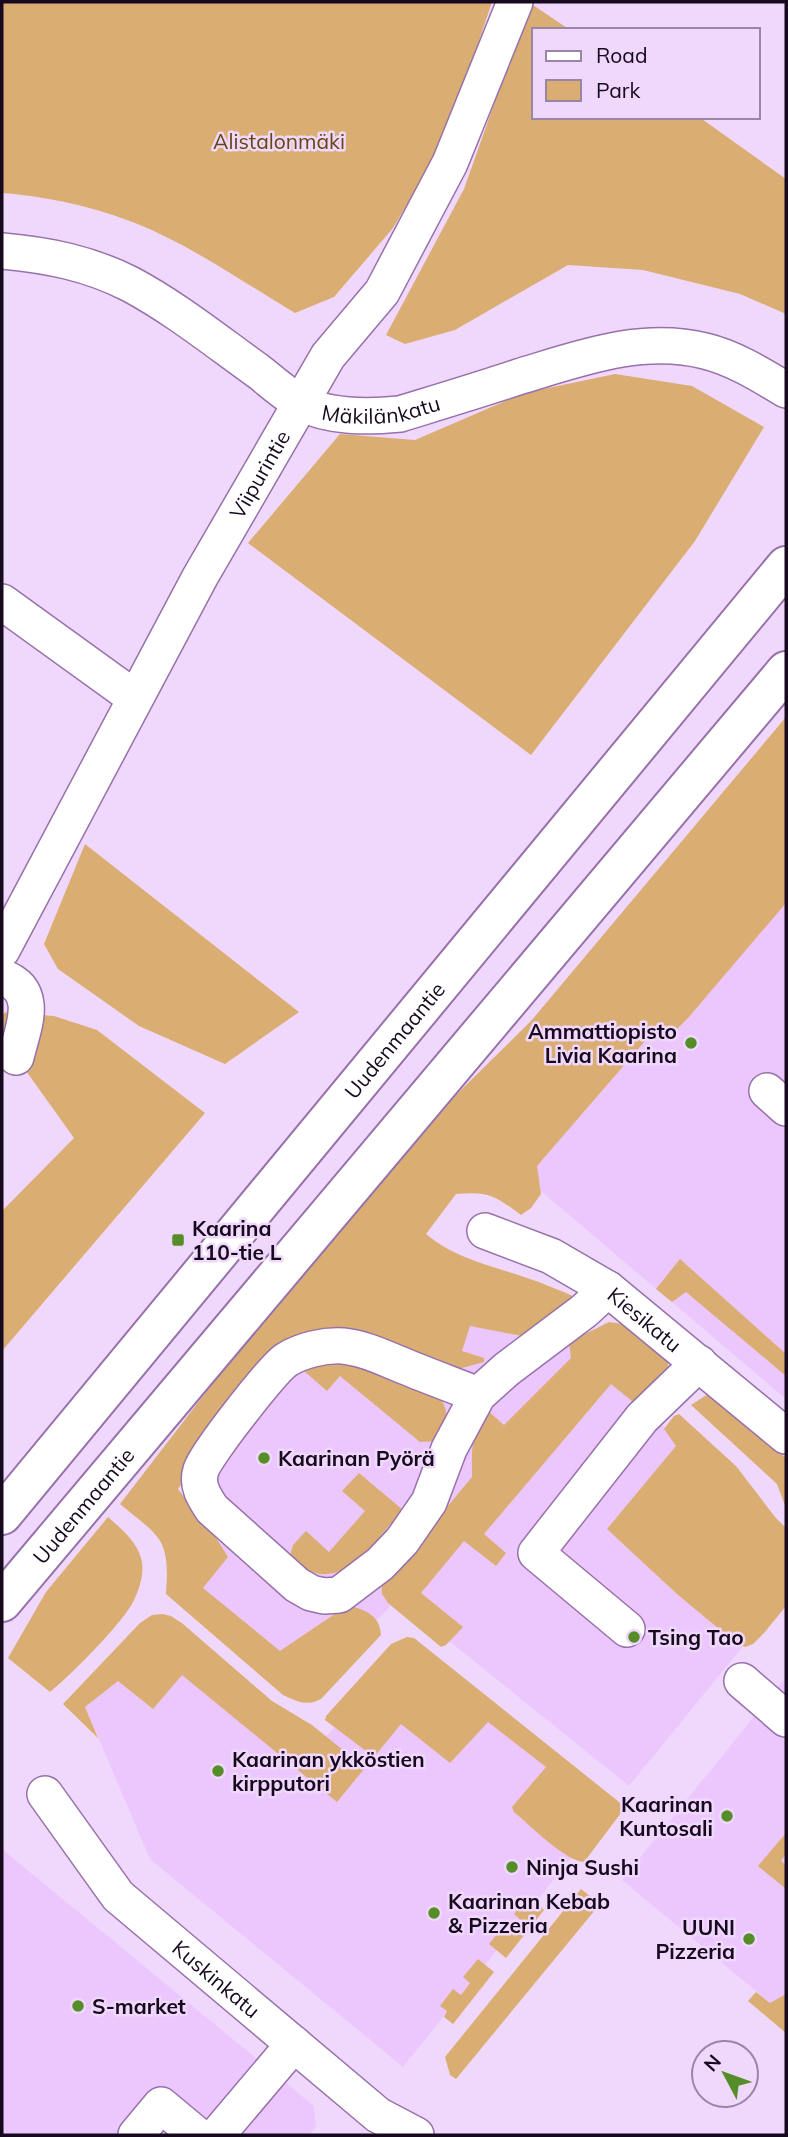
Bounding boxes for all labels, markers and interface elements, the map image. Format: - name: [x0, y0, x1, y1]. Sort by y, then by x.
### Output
- legend: [532, 28, 760, 119]
- text: Road: [596, 42, 647, 68]
- text: Park: [596, 77, 640, 103]
- park label: Alistalonmäki: [213, 128, 345, 154]
- street label: Mäkilänkatu: [320, 390, 443, 429]
- street label: Viipurintie: [224, 425, 295, 523]
- street label: Uudenmaantie: [339, 976, 450, 1104]
- place label: Ammattiopisto Livia Kaarina: [528, 1018, 677, 1068]
- marker: Ammattiopisto Livia Kaarina: [683, 1035, 699, 1051]
- place label: Kaarina 110-tie L: [192, 1215, 282, 1265]
- marker: Kaarina 110-tie L: [170, 1232, 186, 1248]
- street label: Kiesikatu: [602, 1281, 687, 1357]
- street label: Uudenmaantie: [27, 1442, 139, 1569]
- place label: Kaarinan Pyörä: [278, 1445, 435, 1471]
- marker: Kaarinan Pyörä: [256, 1450, 272, 1466]
- place label: Tsing Tao: [648, 1624, 744, 1650]
- marker: Tsing Tao: [626, 1629, 642, 1645]
- place label: Kaarinan ykköstien kirpputori: [232, 1746, 425, 1796]
- marker: Kaarinan ykköstien kirpputori: [210, 1763, 226, 1779]
- place label: Kaarinan Kuntosali: [619, 1791, 713, 1841]
- marker: Kaarinan Kuntosali: [719, 1808, 735, 1824]
- place label: Ninja Sushi: [526, 1854, 639, 1880]
- marker: Ninja Sushi: [504, 1859, 520, 1875]
- place label: Kaarinan Kebab & Pizzeria: [448, 1888, 610, 1938]
- marker: Kaarinan Kebab & Pizzeria: [426, 1905, 442, 1921]
- place label: UUNI Pizzeria: [655, 1914, 735, 1964]
- marker: UUNI Pizzeria: [741, 1931, 757, 1947]
- street label: Kuskinkatu: [167, 1935, 265, 2023]
- place label: S-market: [92, 1993, 186, 2019]
- marker: S-market: [70, 1998, 86, 2014]
- north arrow: [690, 2039, 760, 2109]
- text: N: [698, 2050, 726, 2076]

